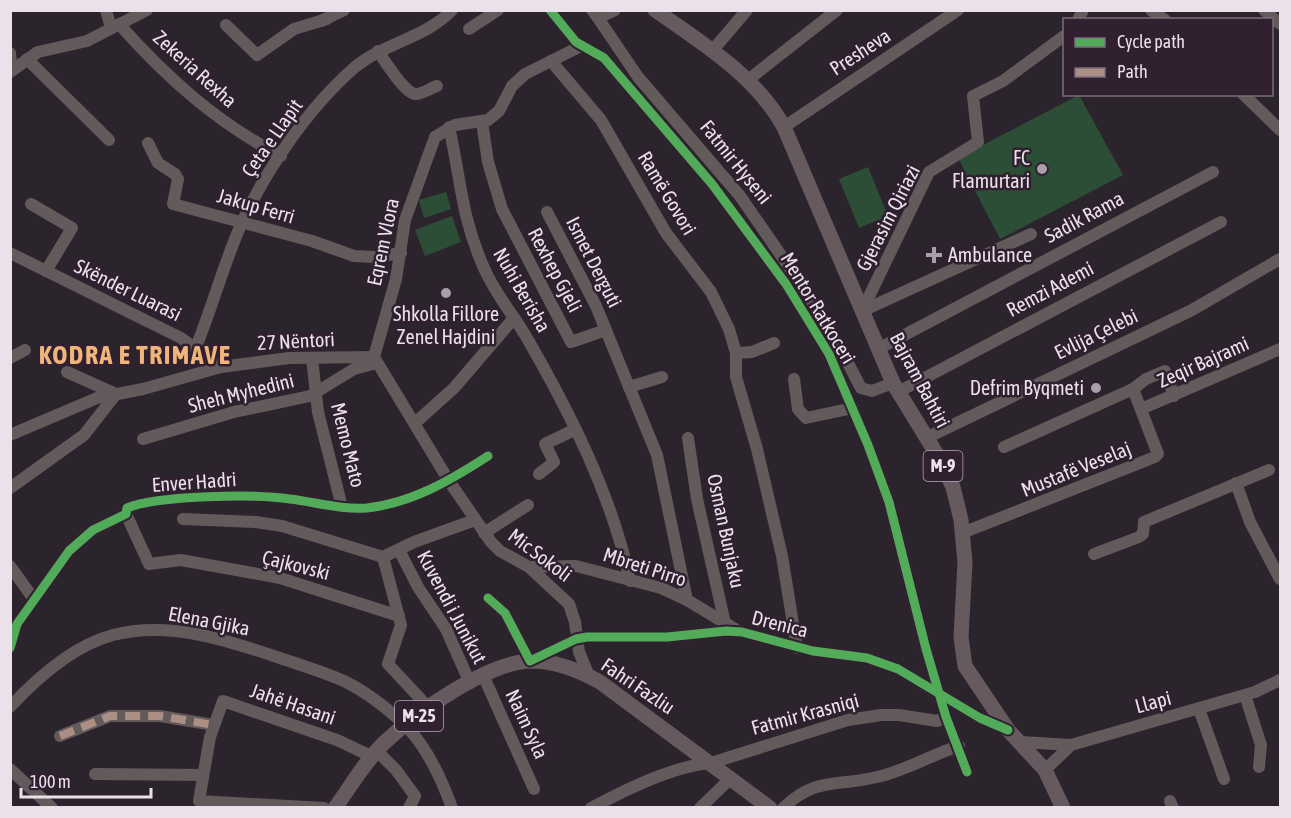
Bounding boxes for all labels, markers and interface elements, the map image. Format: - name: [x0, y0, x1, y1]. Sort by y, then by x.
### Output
- legend: [1063, 18, 1273, 96]
- street label: Presheva: [825, 23, 894, 80]
- street label: Zekeria Rexha: [149, 25, 242, 112]
- text: Cycle path: [1117, 31, 1185, 52]
- text: Path: [1117, 61, 1148, 82]
- street label: Çeta e Llapit: [236, 94, 307, 181]
- street label: Fatmir Hyseni: [696, 115, 777, 208]
- place label: FC Flamurtari: [952, 146, 1030, 192]
- street label: Ramë Govori: [634, 147, 701, 239]
- street label: Gjerasim Qiriazi: [851, 161, 924, 275]
- marker: FC Flamurtari: [1035, 162, 1049, 176]
- street label: Jakup Ferri: [215, 184, 298, 228]
- street label: Sadik Rama: [1040, 186, 1127, 247]
- street label: Eqrem Vlora: [362, 196, 403, 288]
- street label: Ismet Derguti: [562, 213, 627, 311]
- street label: Rexhep Gjeli: [524, 224, 587, 316]
- street label: Nuhi Berisha: [489, 243, 556, 336]
- place label: Ambulance: [948, 243, 1032, 266]
- marker: Ambulance: [925, 246, 943, 264]
- street label: Mentor Ratkoceri: [776, 248, 861, 368]
- street label: Skënder Luarasi: [71, 254, 185, 325]
- street label: Remzi Ademi: [1002, 256, 1097, 321]
- marker: Shkolla Fillore Zenel Hajdini: [439, 286, 453, 300]
- place label: Shkolla Fillore Zenel Hajdini: [393, 302, 499, 348]
- street label: Evlija Çelebi: [1050, 304, 1141, 364]
- street label: 27 Nëntori: [257, 327, 335, 354]
- street label: Bajram Bahtiri: [886, 328, 955, 431]
- street label: Zeqir Bajrami: [1153, 331, 1252, 392]
- district label: KODRA E TRIMAVE: [39, 340, 231, 370]
- street label: Sheh Myhedini: [186, 368, 296, 417]
- place label: Defrim Byqmeti: [970, 376, 1084, 399]
- marker: Defrim Byqmeti: [1089, 381, 1103, 395]
- street label: Memo Mato: [327, 400, 370, 490]
- street label: Mustafë Veselaj: [1018, 436, 1134, 501]
- road number: M-9: [924, 451, 962, 481]
- street label: Enver Hadri: [151, 467, 237, 496]
- street label: Osman Bunjaku: [703, 472, 750, 590]
- street label: Mic Sokoli: [504, 523, 577, 586]
- street label: Mbreti Pirro: [601, 542, 690, 591]
- street label: Çajkovski: [260, 545, 332, 584]
- street label: Kuvendi i Junikut: [413, 546, 492, 667]
- street label: Elena Gjika: [166, 601, 252, 640]
- street label: Drenica: [750, 605, 811, 642]
- street label: Fahri Fazliu: [597, 653, 679, 719]
- street label: Jahë Hasani: [247, 678, 339, 729]
- street label: Naim Syla: [501, 685, 553, 762]
- street label: Llapi: [1132, 686, 1173, 717]
- street label: Fatmir Krasniqi: [749, 688, 861, 739]
- road number: M-25: [395, 701, 443, 731]
- scale bar: [21, 761, 152, 799]
- text: 100 m: [30, 771, 71, 792]

